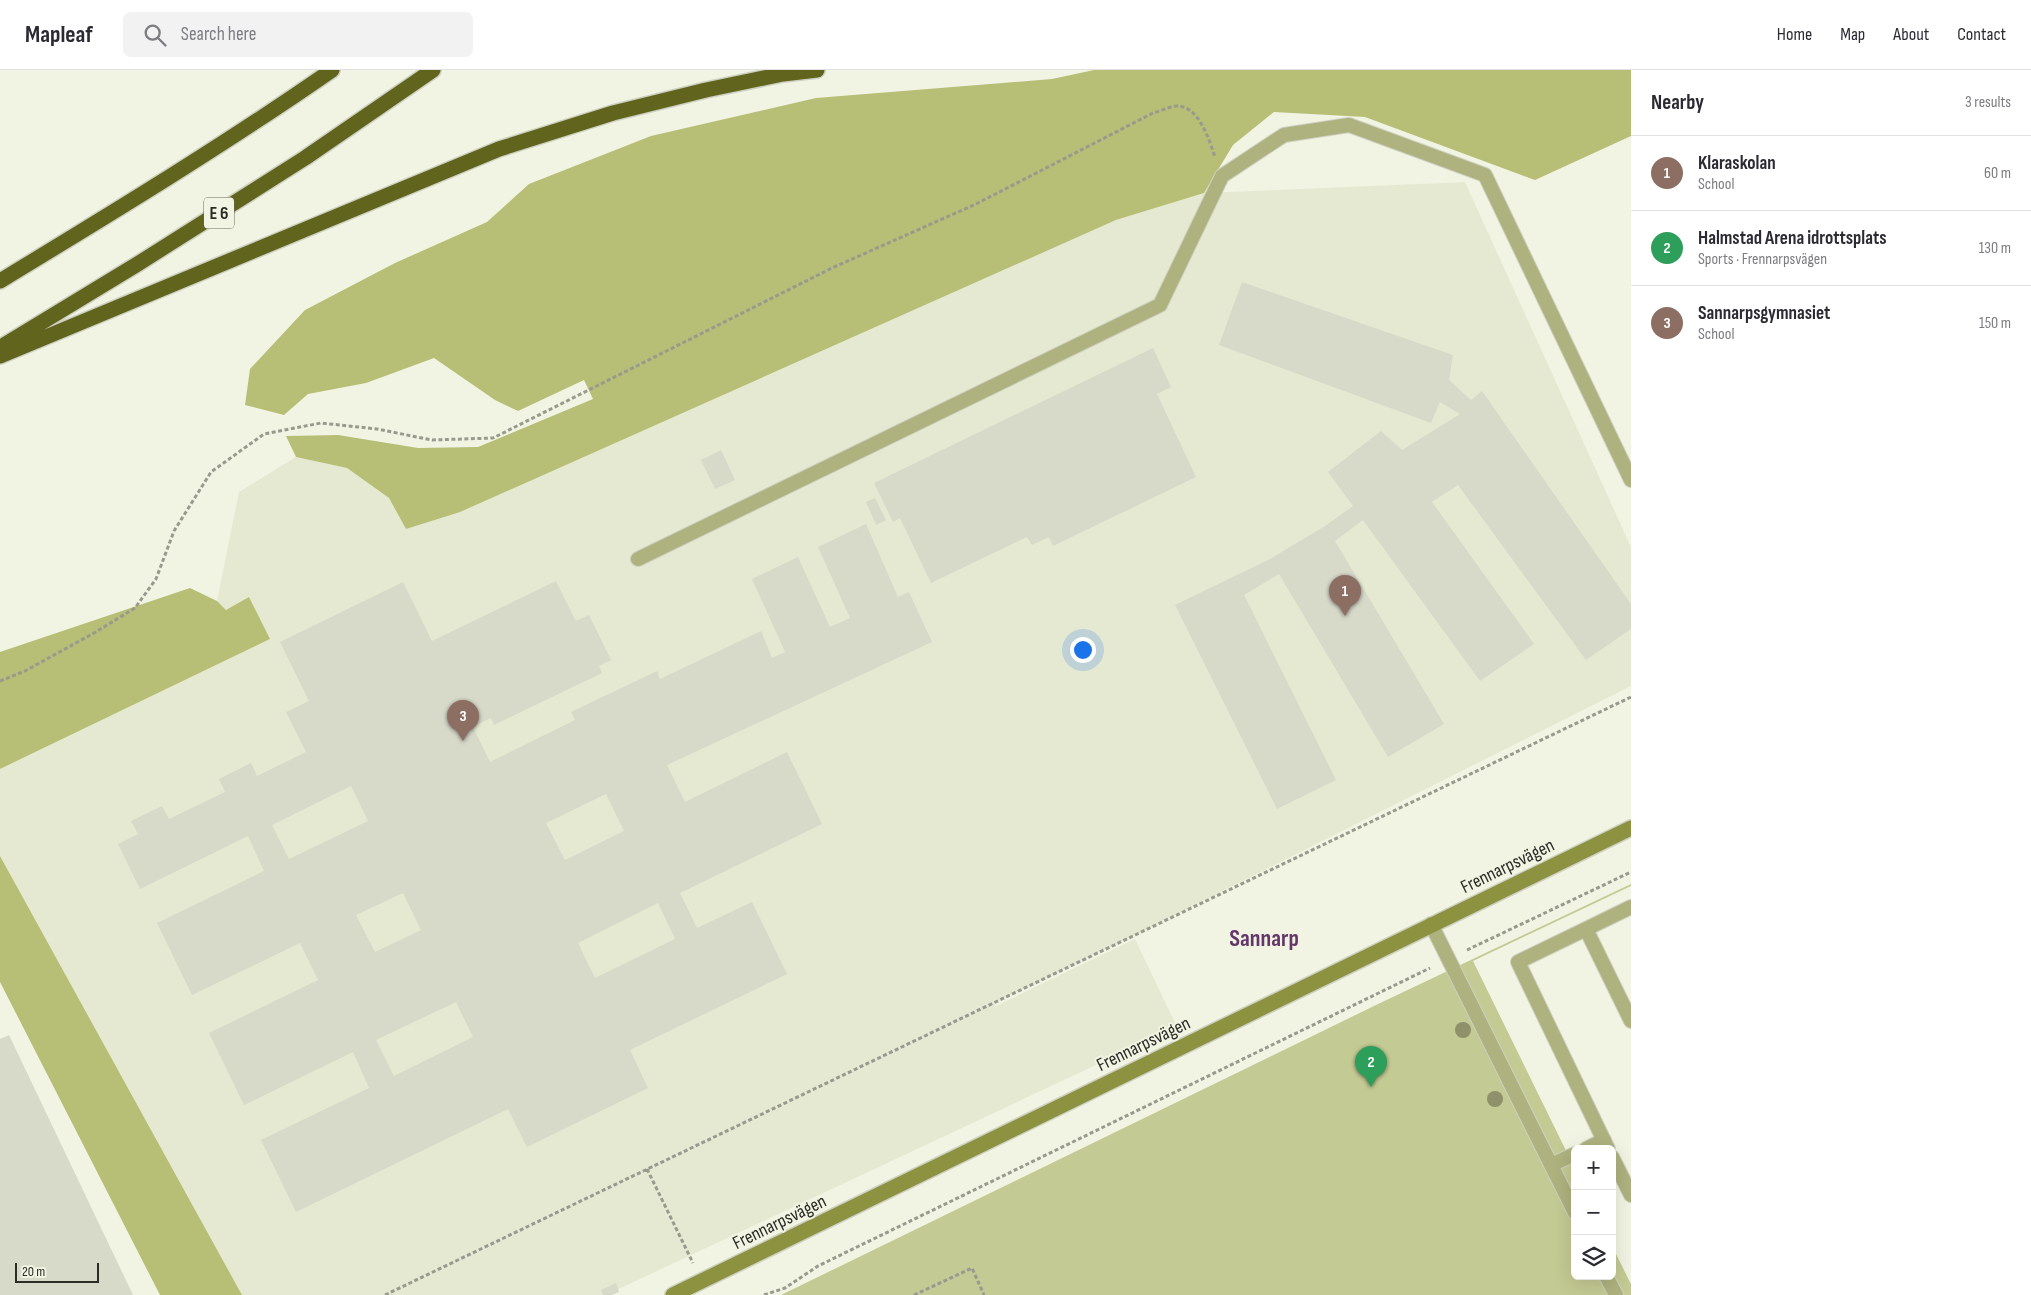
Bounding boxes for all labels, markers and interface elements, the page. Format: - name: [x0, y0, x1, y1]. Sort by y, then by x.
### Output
- search box: [123, 12, 473, 57]
- text: Mapleaf: [25, 20, 93, 49]
- icon: search: [141, 21, 169, 49]
- text: Search here: [181, 23, 256, 46]
- text: Home: [1777, 24, 1812, 45]
- text: Map: [1840, 24, 1865, 45]
- text: About: [1893, 24, 1929, 45]
- text: Contact: [1957, 24, 2006, 45]
- text: Nearby: [1651, 90, 1704, 115]
- text: 3 results: [1965, 93, 2011, 112]
- text: Klaraskolan: [1698, 152, 1776, 175]
- text: 1: [1664, 164, 1670, 183]
- text: 60 m: [1984, 164, 2011, 183]
- text: School: [1698, 175, 1734, 194]
- road number: E 6: [204, 198, 234, 228]
- text: Halmstad Arena idrottsplats: [1698, 227, 1887, 250]
- text: 2: [1663, 239, 1671, 258]
- text: 130 m: [1979, 239, 2011, 258]
- text: Sports · Frennarpsvägen: [1698, 250, 1827, 269]
- text: Sannarpsgymnasiet: [1698, 302, 1830, 325]
- text: 3: [1663, 314, 1671, 333]
- text: 150 m: [1979, 314, 2011, 333]
- text: School: [1698, 325, 1734, 344]
- pin: 1: [1329, 575, 1361, 616]
- your location: [1070, 637, 1096, 663]
- pin: 3: [447, 700, 479, 741]
- street label: Frennarpsvägen: [1457, 834, 1558, 899]
- district label: Sannarp: [1229, 924, 1299, 953]
- street label: Frennarpsvägen: [1093, 1012, 1194, 1077]
- pin: 2: [1355, 1046, 1387, 1087]
- map controls: [1571, 1145, 1616, 1280]
- button: +: [1571, 1145, 1616, 1190]
- street label: Frennarpsvägen: [729, 1190, 830, 1255]
- button: −: [1571, 1190, 1616, 1235]
- button: layers: [1571, 1235, 1616, 1280]
- scale bar: [15, 1260, 99, 1283]
- text: 20 m: [22, 1263, 45, 1280]

